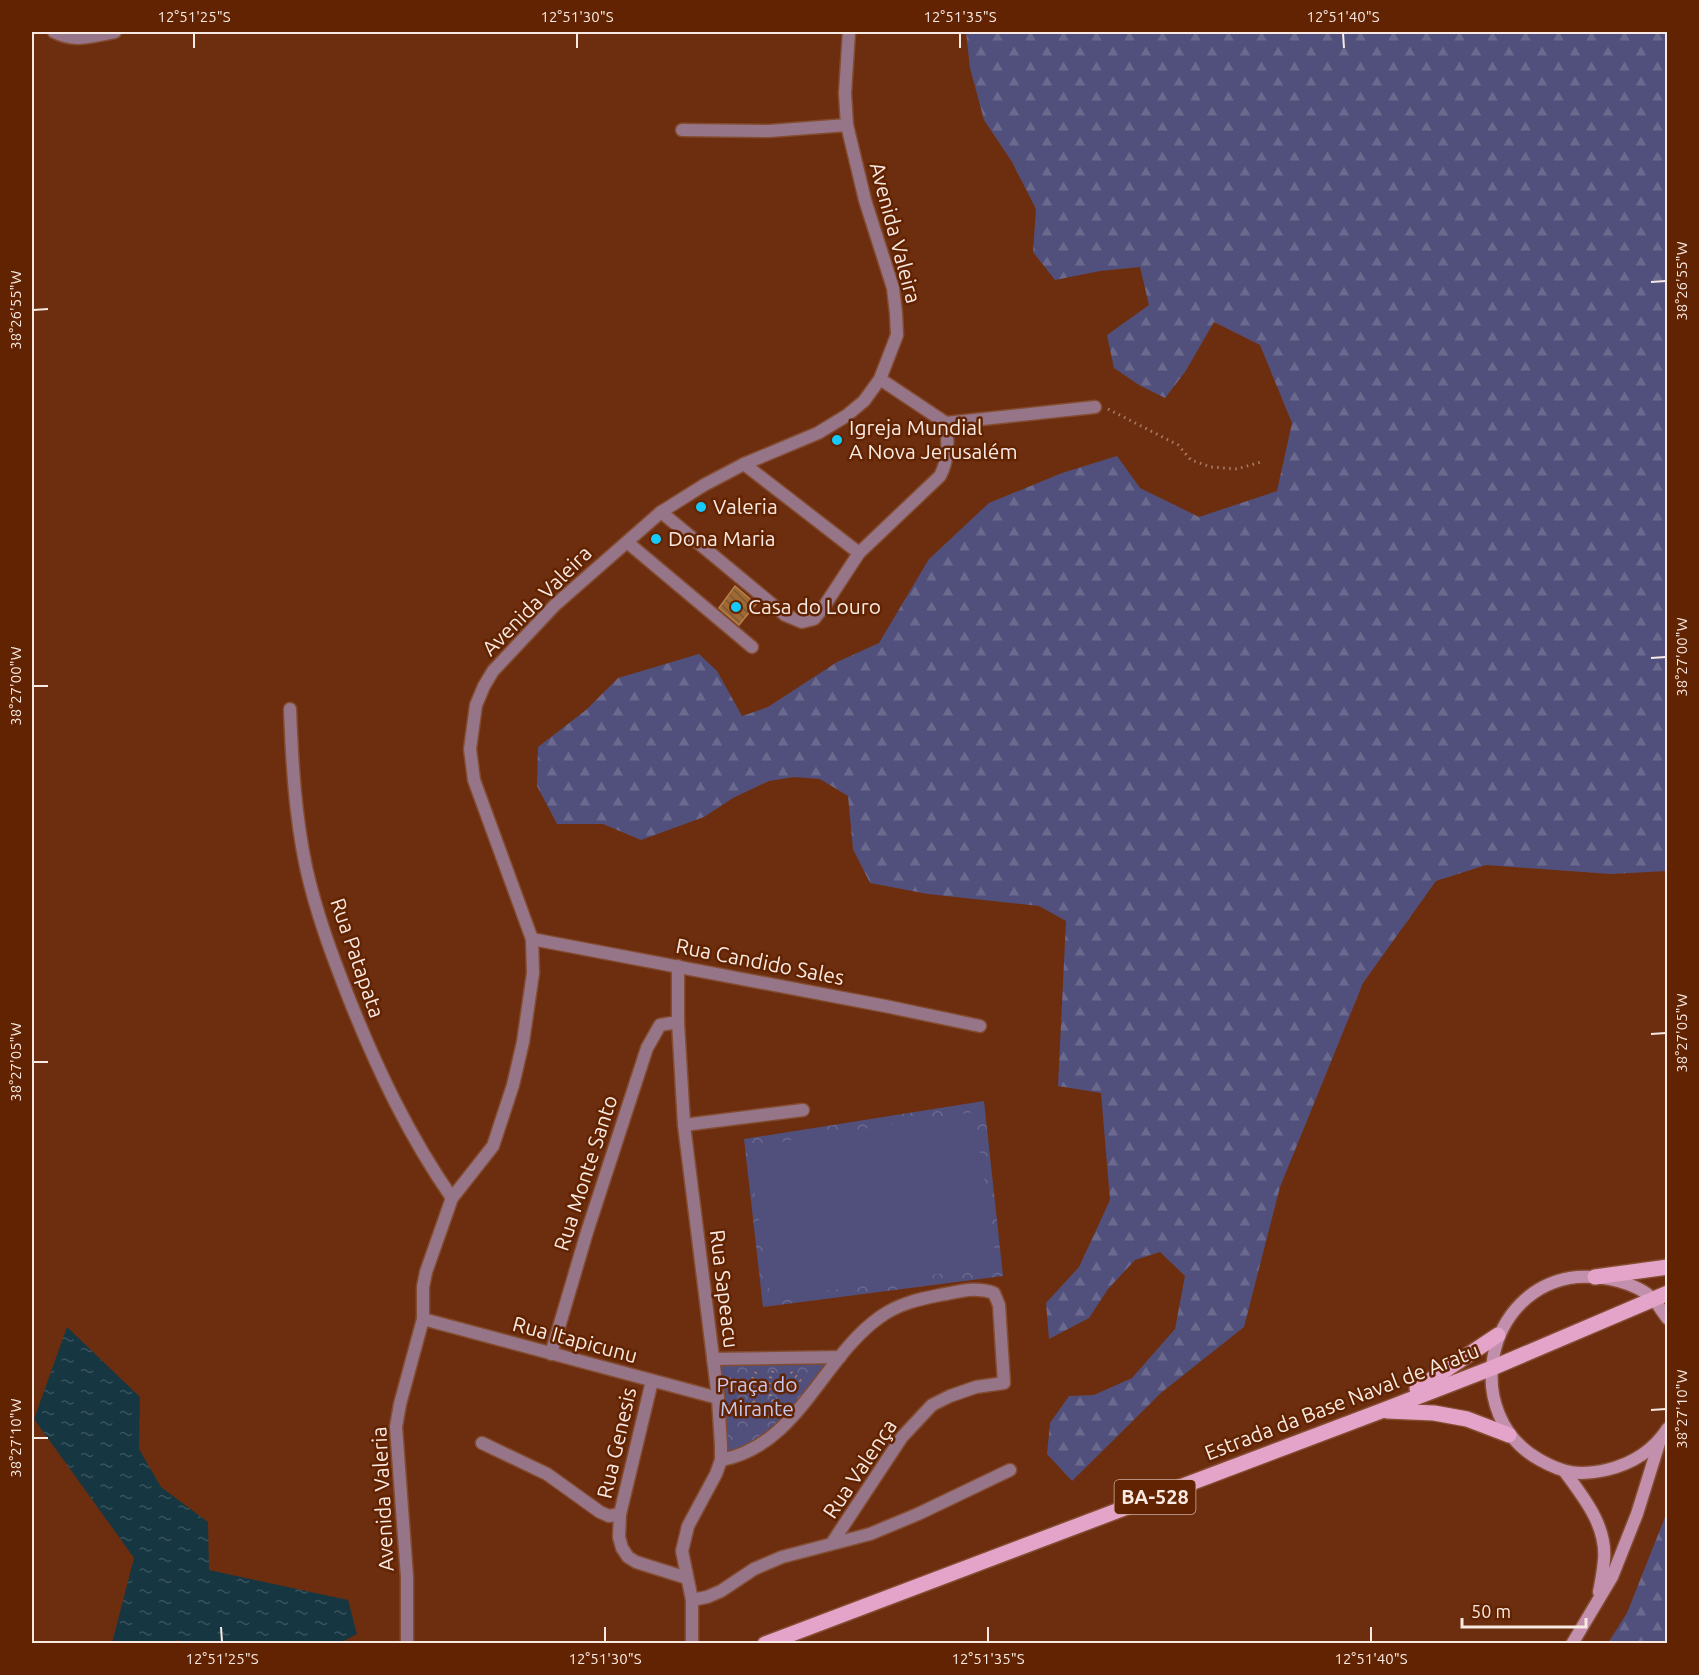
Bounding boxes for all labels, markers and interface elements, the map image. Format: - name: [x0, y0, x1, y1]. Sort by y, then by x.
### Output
- text: 12°51'25"S: [157, 8, 231, 25]
- text: 12°51'30"S: [540, 8, 614, 25]
- text: 12°51'35"S: [923, 8, 997, 25]
- text: 12°51'40"S: [1306, 8, 1380, 25]
- street label: Avenida Valeira: [866, 160, 926, 306]
- text: 38°26'55"W: [1673, 241, 1690, 321]
- text: 38°26'55"W: [7, 270, 24, 350]
- place label: Igreja Mundial A Nova Jerusalém: [849, 415, 1018, 463]
- marker: Igreja Mundial A Nova Jerusalém: [830, 433, 844, 447]
- place label: Valeria: [713, 494, 778, 518]
- marker: Valeria: [694, 500, 708, 514]
- place label: Dona Maria: [668, 526, 776, 550]
- marker: Dona Maria: [649, 532, 663, 546]
- street label: Avenida Valeira: [477, 541, 596, 660]
- place label: Casa do Louro: [748, 594, 881, 618]
- marker: Casa do Louro: [729, 600, 743, 614]
- text: 38°27'00"W: [1673, 617, 1690, 697]
- text: 38°27'00"W: [7, 646, 24, 726]
- street label: Rua Patapata: [326, 895, 390, 1021]
- street label: Rua Candido Sales: [674, 933, 846, 989]
- text: 38°27'05"W: [1673, 993, 1690, 1073]
- text: 38°27'05"W: [7, 1022, 24, 1102]
- street label: Rua Monte Santo: [549, 1092, 622, 1253]
- street label: Rua Sapeacu: [706, 1228, 744, 1349]
- street label: Rua Itapicunu: [510, 1311, 640, 1367]
- street label: Estrada da Base Naval de Aratu: [1201, 1338, 1482, 1465]
- text: 38°27'10"W: [1673, 1369, 1690, 1449]
- park label: Praça do Mirante: [716, 1372, 798, 1420]
- street label: Rua Genesis: [592, 1385, 640, 1501]
- text: 38°27'10"W: [7, 1398, 24, 1478]
- street label: Rua Valença: [817, 1414, 901, 1522]
- street label: Avenida Valeria: [366, 1426, 398, 1572]
- road number: BA-528: [1114, 1480, 1196, 1514]
- scale bar: [1462, 1591, 1586, 1629]
- text: 50 m: [1471, 1601, 1511, 1621]
- text: 12°51'25"S: [185, 1650, 259, 1667]
- text: 12°51'30"S: [568, 1650, 642, 1667]
- text: 12°51'35"S: [951, 1650, 1025, 1667]
- text: 12°51'40"S: [1334, 1650, 1408, 1667]

